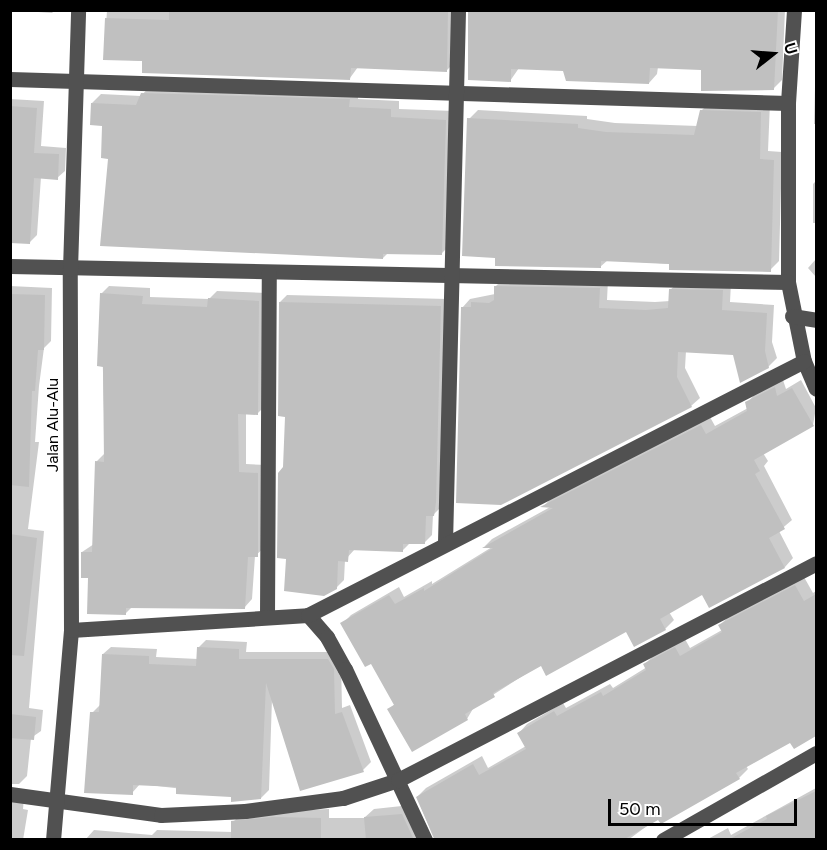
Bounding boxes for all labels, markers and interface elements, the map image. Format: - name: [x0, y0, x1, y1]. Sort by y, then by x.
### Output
- north arrow: [743, 24, 803, 84]
- text: U: [780, 40, 801, 57]
- street label: Jalan Alu-Alu: [43, 378, 63, 472]
- scale bar: [611, 787, 800, 825]
- text: 50 m: [619, 798, 661, 820]

